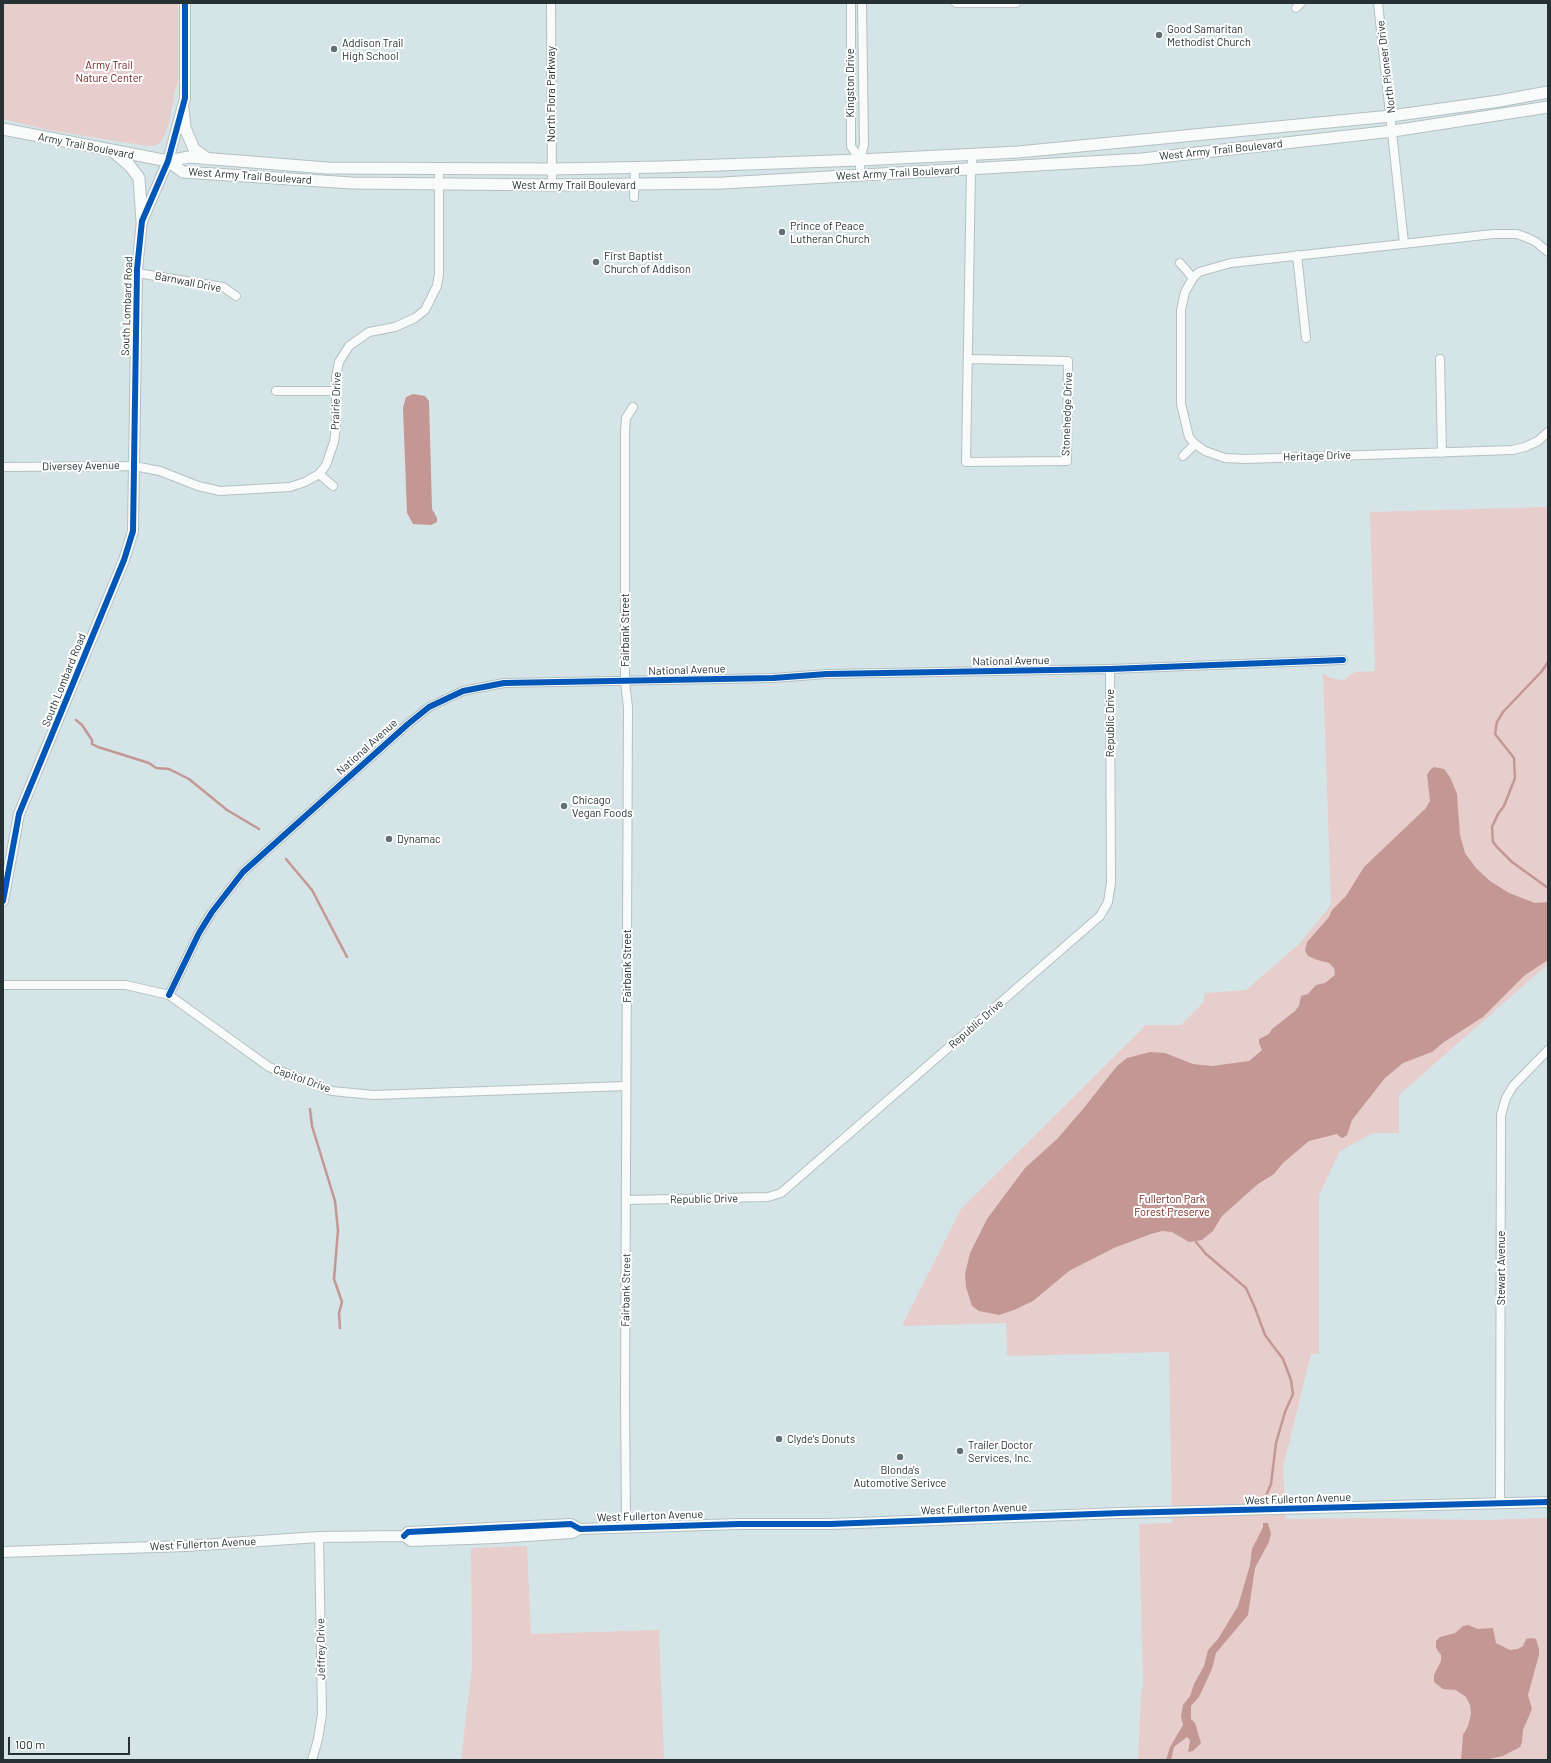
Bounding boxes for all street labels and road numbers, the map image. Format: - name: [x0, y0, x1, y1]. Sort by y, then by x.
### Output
- street label: North Pioneer Drive: [1374, 20, 1398, 114]
- street label: North Flora Parkway: [544, 46, 558, 142]
- street label: Kingston Drive: [843, 48, 857, 118]
- street label: Army Trail Boulevard: [37, 130, 135, 162]
- street label: West Army Trail Boulevard: [1159, 137, 1283, 163]
- street label: West Army Trail Boulevard: [836, 163, 960, 183]
- street label: West Army Trail Boulevard: [188, 165, 312, 187]
- street label: West Army Trail Boulevard: [512, 178, 636, 192]
- street label: South Lombard Road: [119, 256, 135, 356]
- street label: Barnwall Drive: [154, 269, 222, 295]
- street label: Prairie Drive: [328, 372, 344, 430]
- street label: Stonehedge Drive: [1059, 372, 1075, 456]
- street label: Heritage Drive: [1283, 448, 1351, 464]
- street label: Diversey Avenue: [42, 459, 120, 473]
- street label: Fairbank Street: [618, 593, 632, 667]
- street label: South Lombard Road: [39, 631, 89, 729]
- street label: National Avenue: [972, 654, 1050, 668]
- street label: National Avenue: [648, 662, 726, 678]
- street label: Republic Drive: [1103, 689, 1117, 757]
- street label: National Avenue: [334, 716, 400, 778]
- street label: Fairbank Street: [620, 929, 634, 1003]
- street label: Republic Drive: [946, 997, 1006, 1051]
- street label: Capitol Drive: [271, 1063, 333, 1095]
- street label: Republic Drive: [670, 1192, 738, 1206]
- street label: Stewart Avenue: [1494, 1231, 1508, 1305]
- street label: Fairbank Street: [619, 1253, 633, 1327]
- street label: West Fullerton Avenue: [1245, 1491, 1351, 1507]
- street label: West Fullerton Avenue: [921, 1501, 1027, 1517]
- street label: West Fullerton Avenue: [597, 1508, 703, 1524]
- street label: West Fullerton Avenue: [150, 1535, 256, 1553]
- street label: Jeffrey Drive: [314, 1618, 328, 1680]

